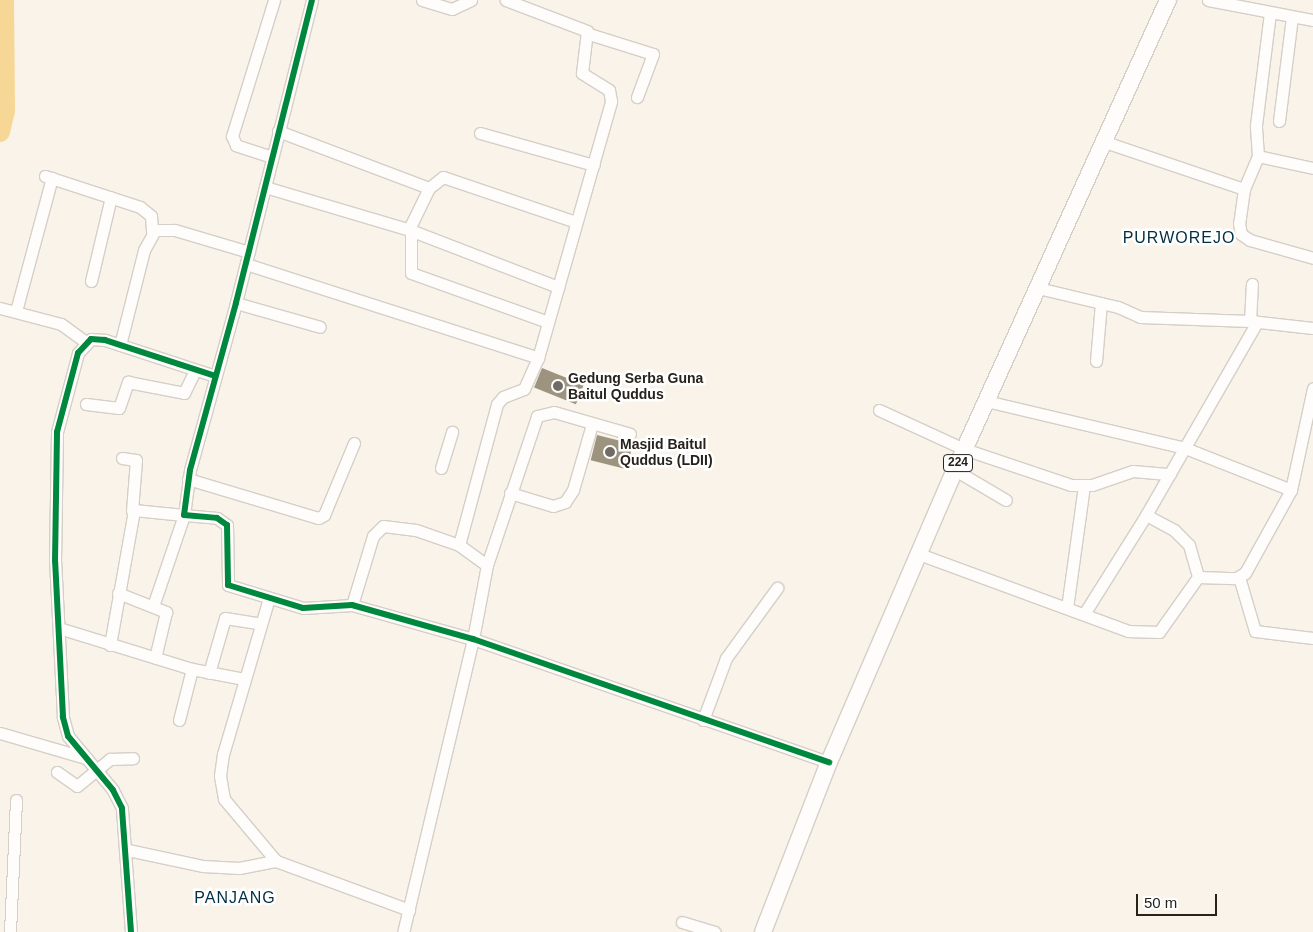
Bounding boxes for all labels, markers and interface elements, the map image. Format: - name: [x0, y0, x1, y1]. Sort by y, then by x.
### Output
- district label: PURWOREJO: [1122, 228, 1236, 248]
- place label: Gedung Serba Guna Baitul Quddus: [568, 370, 703, 402]
- marker: Gedung Serba Guna Baitul Quddus: [552, 380, 564, 392]
- place label: Masjid Baitul Quddus (LDII): [620, 436, 713, 468]
- marker: Masjid Baitul Quddus (LDII): [604, 446, 616, 458]
- road number: 224: [942, 453, 974, 472]
- scale bar: [1138, 884, 1219, 916]
- district label: PANJANG: [193, 888, 277, 908]
- text: 50 m: [1144, 894, 1177, 911]

